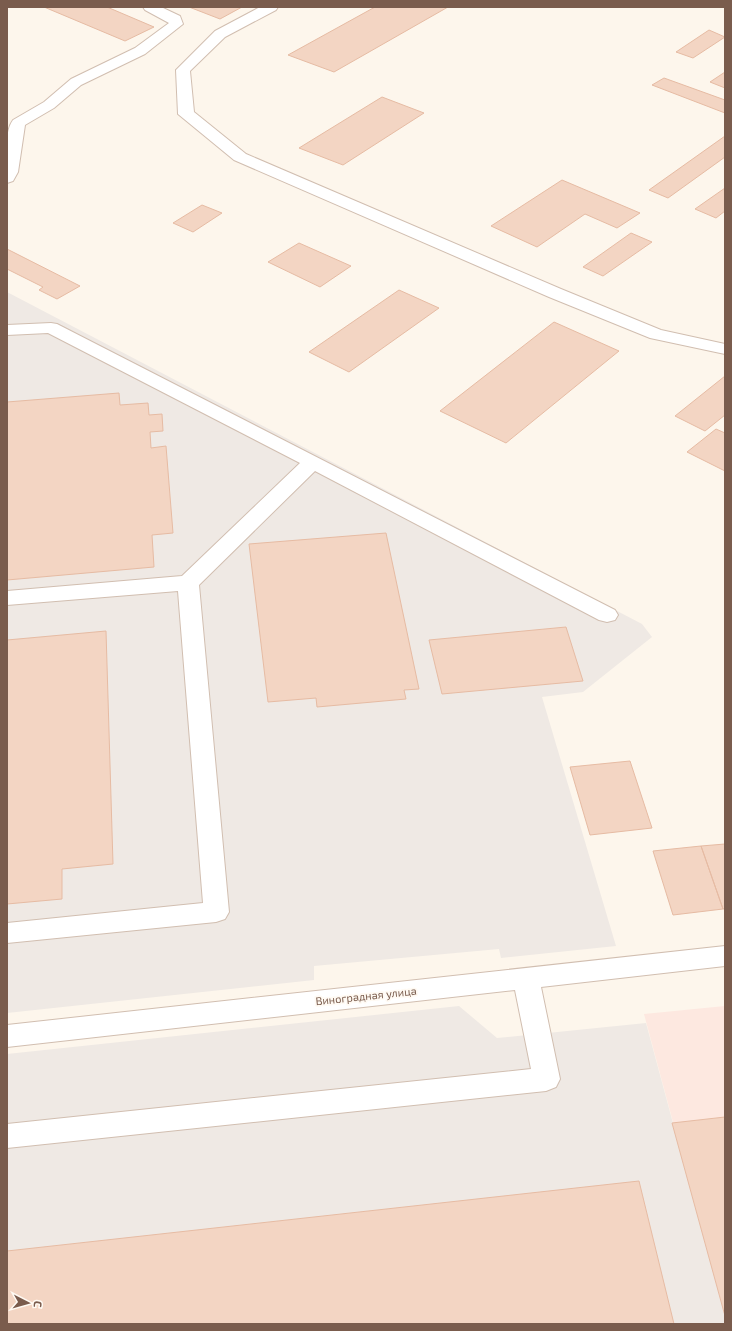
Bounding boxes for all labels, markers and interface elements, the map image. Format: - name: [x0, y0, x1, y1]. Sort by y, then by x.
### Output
- street label: Виноградная улица: [315, 984, 417, 1008]
- north arrow: [8, 1283, 48, 1323]
- text: С: [32, 1300, 45, 1309]

